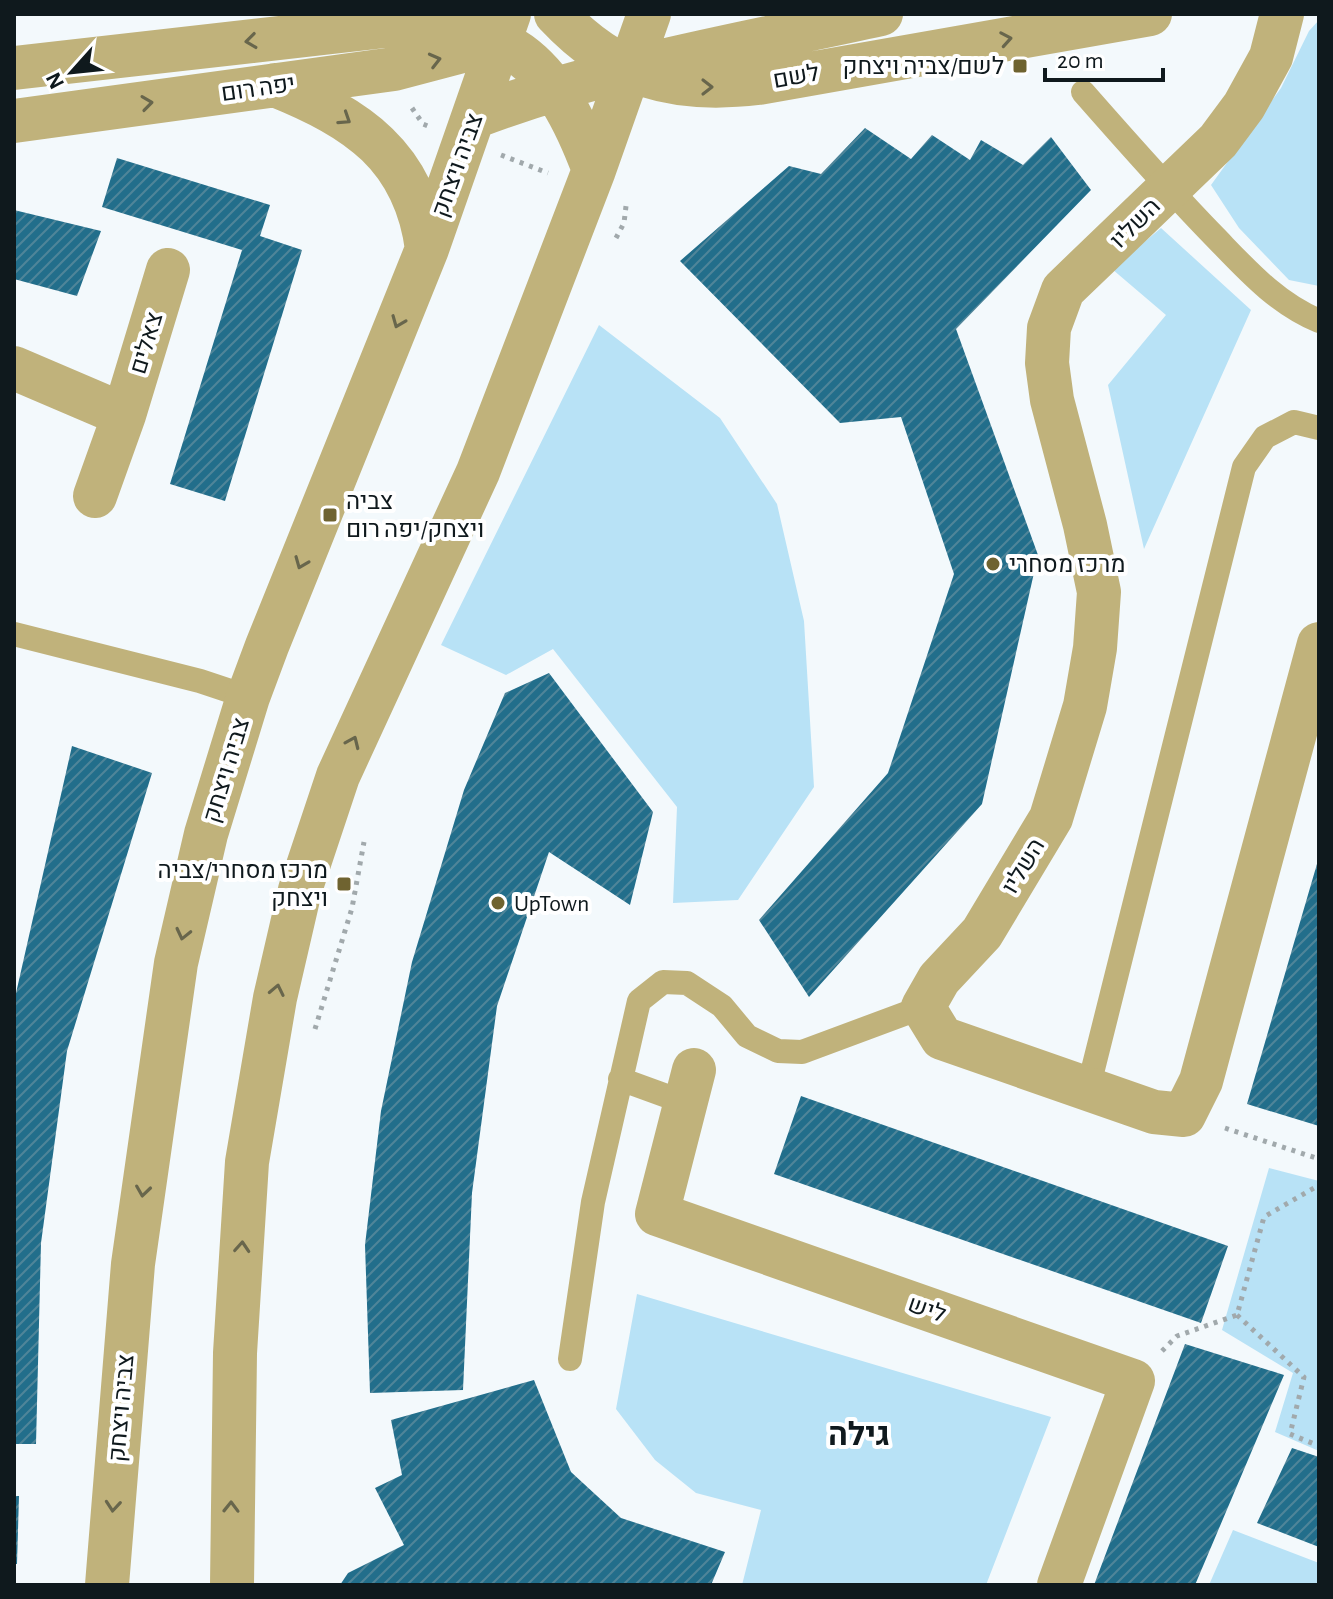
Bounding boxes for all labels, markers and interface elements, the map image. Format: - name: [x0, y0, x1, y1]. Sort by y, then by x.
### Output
- north arrow: [32, 32, 112, 112]
- one-way arrow: [244, 32, 257, 49]
- one-way arrow: [999, 32, 1013, 49]
- scale bar: [1045, 32, 1163, 82]
- text: 20 m: [1057, 49, 1104, 73]
- one-way arrow: [428, 52, 442, 69]
- place label: לשם/צביה ויצחק: [842, 55, 1004, 79]
- marker: לשם/צביה ויצחק: [1011, 57, 1029, 75]
- street label: לשם: [771, 61, 821, 93]
- text: N: [42, 69, 68, 92]
- street label: יפה רום: [220, 72, 297, 106]
- one-way arrow: [701, 78, 714, 96]
- one-way arrow: [140, 95, 154, 112]
- one-way arrow: [336, 110, 351, 125]
- street label: צביה ויצחק: [428, 110, 488, 220]
- street label: השליו: [1106, 194, 1165, 253]
- street label: צאלים: [126, 310, 168, 377]
- one-way arrow: [391, 314, 408, 328]
- place label: צביה ויצחק/יפה רום: [346, 490, 484, 542]
- marker: צביה ויצחק/יפה רום: [321, 506, 339, 524]
- place label: מרכז מסחרי: [1009, 553, 1125, 577]
- one-way arrow: [294, 555, 311, 569]
- marker: מרכז מסחרי: [984, 555, 1002, 573]
- street label: צביה ויצחק: [200, 715, 254, 825]
- one-way arrow: [343, 736, 359, 750]
- street label: השליו: [998, 835, 1050, 898]
- place label: מרכז מסחרי/צביה ויצחק: [158, 859, 328, 911]
- marker: מרכז מסחרי/צביה ויצחק: [335, 875, 353, 893]
- place label: UpTown: [514, 892, 589, 916]
- marker: UpTown: [489, 894, 507, 912]
- one-way arrow: [175, 927, 192, 941]
- one-way arrow: [268, 984, 285, 997]
- one-way arrow: [135, 1184, 152, 1198]
- one-way arrow: [233, 1240, 250, 1253]
- street label: ליש: [905, 1292, 949, 1328]
- street label: צביה ויצחק: [105, 1353, 139, 1463]
- district label: גילה: [828, 1419, 890, 1451]
- one-way arrow: [105, 1500, 122, 1513]
- one-way arrow: [223, 1500, 240, 1513]

